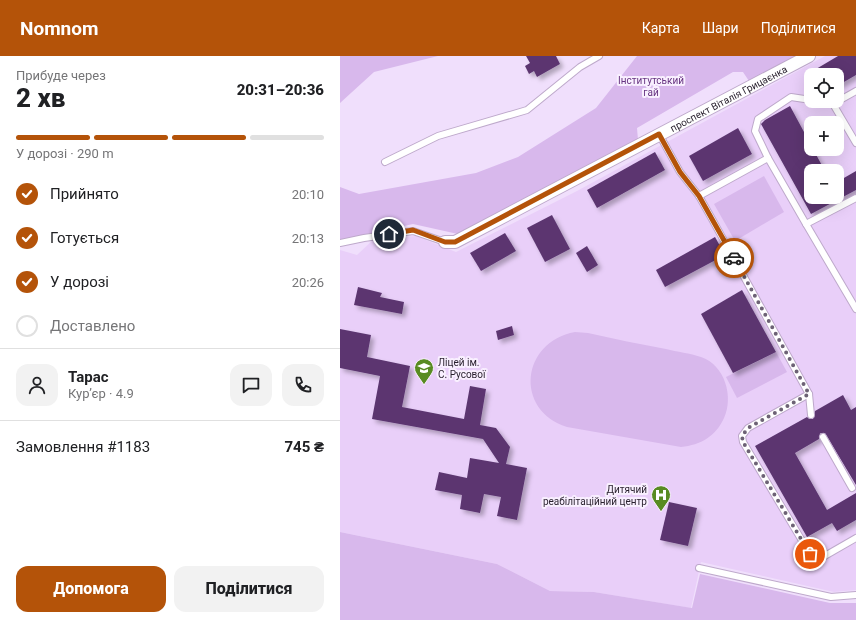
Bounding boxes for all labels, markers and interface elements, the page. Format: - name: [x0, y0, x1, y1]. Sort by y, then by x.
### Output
- text: Nomnom: [20, 17, 98, 40]
- text: Карта: [642, 20, 680, 36]
- text: Шари: [702, 20, 739, 36]
- text: Поділитися: [761, 20, 836, 36]
- street label: проспект Віталія Грицаєнка: [668, 63, 789, 134]
- text: Прибуде через: [16, 68, 106, 83]
- map controls: [804, 68, 844, 204]
- button: locate: [804, 68, 844, 108]
- park label: Інститутський гай: [618, 75, 684, 98]
- text: 20:31–20:36: [237, 81, 324, 99]
- text: 2 хв: [16, 83, 65, 113]
- button: +: [804, 116, 844, 156]
- text: У дорозі · 290 m: [16, 146, 114, 161]
- button: −: [804, 164, 844, 204]
- icon: check: [16, 183, 38, 205]
- text: Прийнято: [50, 185, 119, 203]
- text: 20:10: [292, 187, 324, 202]
- pin: [372, 217, 406, 251]
- icon: home: [378, 223, 400, 245]
- icon: check: [16, 227, 38, 249]
- text: Готується: [50, 229, 119, 247]
- text: 20:13: [292, 231, 324, 246]
- courier: [714, 238, 754, 278]
- icon: car: [723, 247, 745, 269]
- icon: check: [16, 271, 38, 293]
- text: У дорозі: [50, 273, 109, 291]
- text: 20:26: [292, 275, 324, 290]
- text: Доставлено: [50, 317, 135, 335]
- school or university icon: Ліцей ім. С. Русової: [413, 357, 435, 385]
- place label: Ліцей ім. С. Русової: [438, 357, 486, 380]
- button: person: [16, 364, 58, 406]
- button: chat: [230, 364, 272, 406]
- button: phone: [282, 364, 324, 406]
- text: Тарас: [68, 368, 109, 386]
- text: Кур’єр · 4.9: [68, 386, 134, 401]
- text: Замовлення #1183: [16, 438, 150, 456]
- text: 745 ₴: [284, 438, 324, 456]
- place label: Дитячий реабілітаційний центр: [543, 484, 647, 507]
- hospital icon: Дитячий реабілітаційний центр: [650, 484, 672, 512]
- pin: [793, 537, 827, 571]
- icon: bag: [799, 543, 821, 565]
- button: Допомога: [16, 566, 166, 612]
- button: Поділитися: [174, 566, 324, 612]

